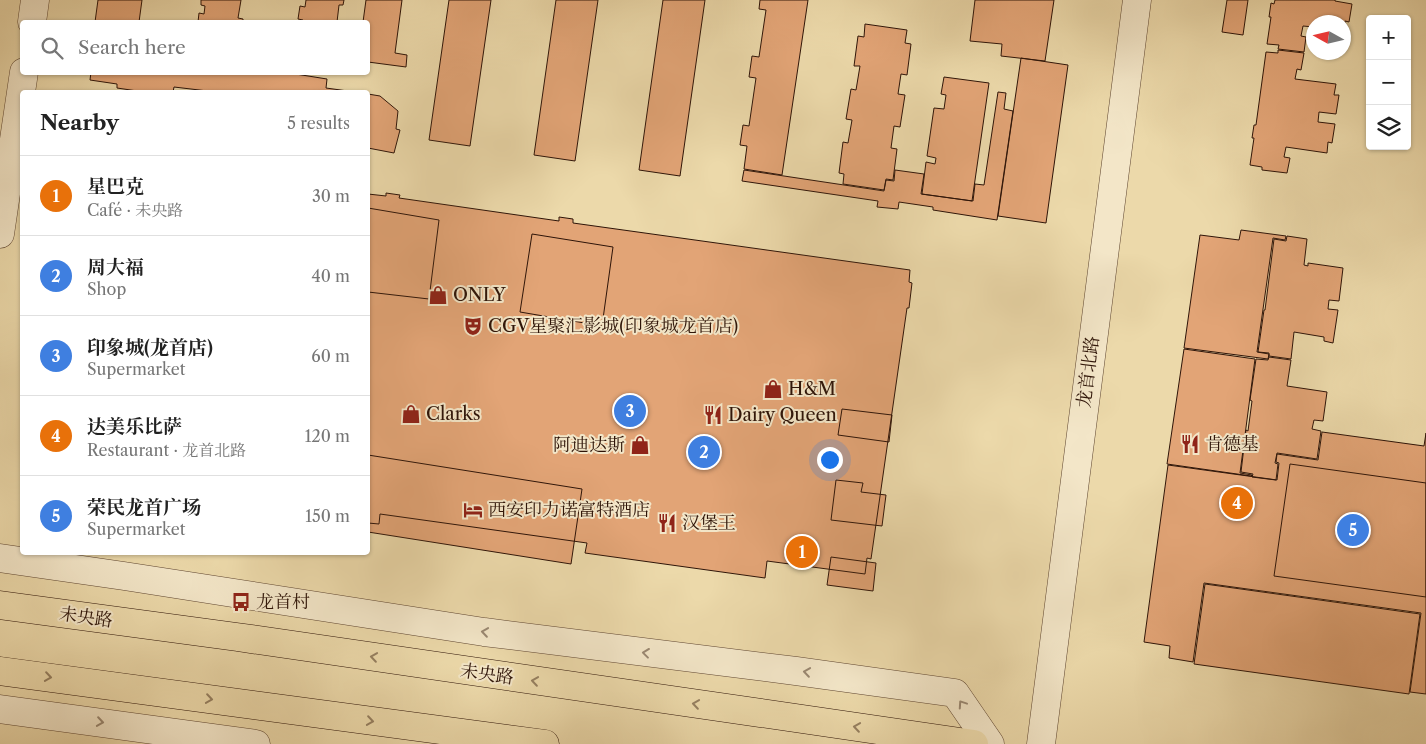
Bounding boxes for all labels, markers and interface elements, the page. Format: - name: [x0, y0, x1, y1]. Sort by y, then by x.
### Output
- north arrow: [1306, 15, 1351, 60]
- map controls: [1366, 15, 1411, 150]
- button: +: [1366, 15, 1411, 60]
- search box: [20, 20, 370, 75]
- icon: search: [38, 34, 66, 62]
- text: Search here: [78, 36, 186, 59]
- button: −: [1366, 60, 1411, 105]
- button: layers: [1366, 105, 1411, 150]
- text: Nearby: [40, 110, 119, 135]
- text: 5 results: [287, 113, 350, 133]
- text: 星巴克: [87, 175, 144, 198]
- text: 1: [52, 186, 60, 206]
- text: 30 m: [312, 186, 350, 206]
- text: Café · 未央路: [87, 200, 183, 220]
- text: 周大福: [87, 256, 144, 279]
- text: 2: [51, 266, 61, 286]
- text: 40 m: [311, 266, 350, 286]
- text: Shop: [87, 279, 126, 299]
- shop icon: ONLY: [427, 284, 449, 306]
- place label: ONLY: [453, 284, 507, 306]
- theatre icon: CGV星聚汇影城(印象城龙首店): [462, 315, 484, 337]
- place label: CGV星聚汇影城(印象城龙首店): [488, 315, 738, 337]
- street label: 龙首北路: [1073, 335, 1103, 409]
- text: 印象城(龙首店): [87, 336, 213, 359]
- text: 3: [51, 346, 61, 366]
- text: 60 m: [311, 346, 350, 366]
- text: Supermarket: [87, 359, 185, 379]
- shop icon: H&M: [762, 378, 784, 400]
- place label: H&M: [788, 378, 836, 400]
- pin: 3: [614, 392, 646, 430]
- shop icon: Clarks: [400, 403, 422, 425]
- place label: Clarks: [426, 403, 481, 425]
- restaurant icon: Dairy Queen: [702, 404, 724, 426]
- place label: Dairy Queen: [728, 404, 837, 426]
- text: 达美乐比萨: [87, 415, 182, 438]
- text: 4: [51, 426, 61, 446]
- text: 120 m: [305, 426, 350, 446]
- pin: 2: [688, 433, 720, 471]
- restaurant icon: 肯德基: [1179, 433, 1201, 455]
- place label: 肯德基: [1205, 433, 1259, 455]
- place label: 阿迪达斯: [553, 434, 625, 456]
- shop icon: 阿迪达斯: [629, 434, 651, 456]
- text: Restaurant · 龙首北路: [87, 440, 246, 460]
- your location: [817, 447, 843, 473]
- pin: 4: [1221, 484, 1253, 522]
- text: 荣民龙首广场: [87, 496, 201, 519]
- hotel icon: 西安印力诺富特酒店: [462, 499, 484, 521]
- place label: 西安印力诺富特酒店: [488, 499, 650, 521]
- text: 5: [52, 506, 60, 526]
- text: 150 m: [305, 506, 350, 526]
- pin: 5: [1337, 511, 1369, 549]
- restaurant icon: 汉堡王: [656, 512, 678, 534]
- place label: 汉堡王: [682, 512, 736, 534]
- text: Supermarket: [87, 519, 185, 539]
- pin: 1: [786, 533, 818, 571]
- bus stop icon: 龙首村: [230, 591, 252, 613]
- place label: 龙首村: [256, 591, 310, 613]
- street label: 未央路: [58, 602, 114, 632]
- one-way arrow: [480, 627, 489, 637]
- one-way arrow: [642, 648, 650, 659]
- one-way arrow: [370, 653, 379, 663]
- street label: 未央路: [459, 659, 515, 689]
- one-way arrow: [803, 668, 811, 678]
- one-way arrow: [45, 671, 53, 682]
- one-way arrow: [531, 676, 539, 686]
- one-way arrow: [206, 693, 214, 704]
- one-way arrow: [692, 699, 700, 710]
- one-way arrow: [959, 700, 969, 709]
- one-way arrow: [366, 715, 375, 725]
- one-way arrow: [96, 717, 105, 727]
- one-way arrow: [852, 722, 860, 733]

